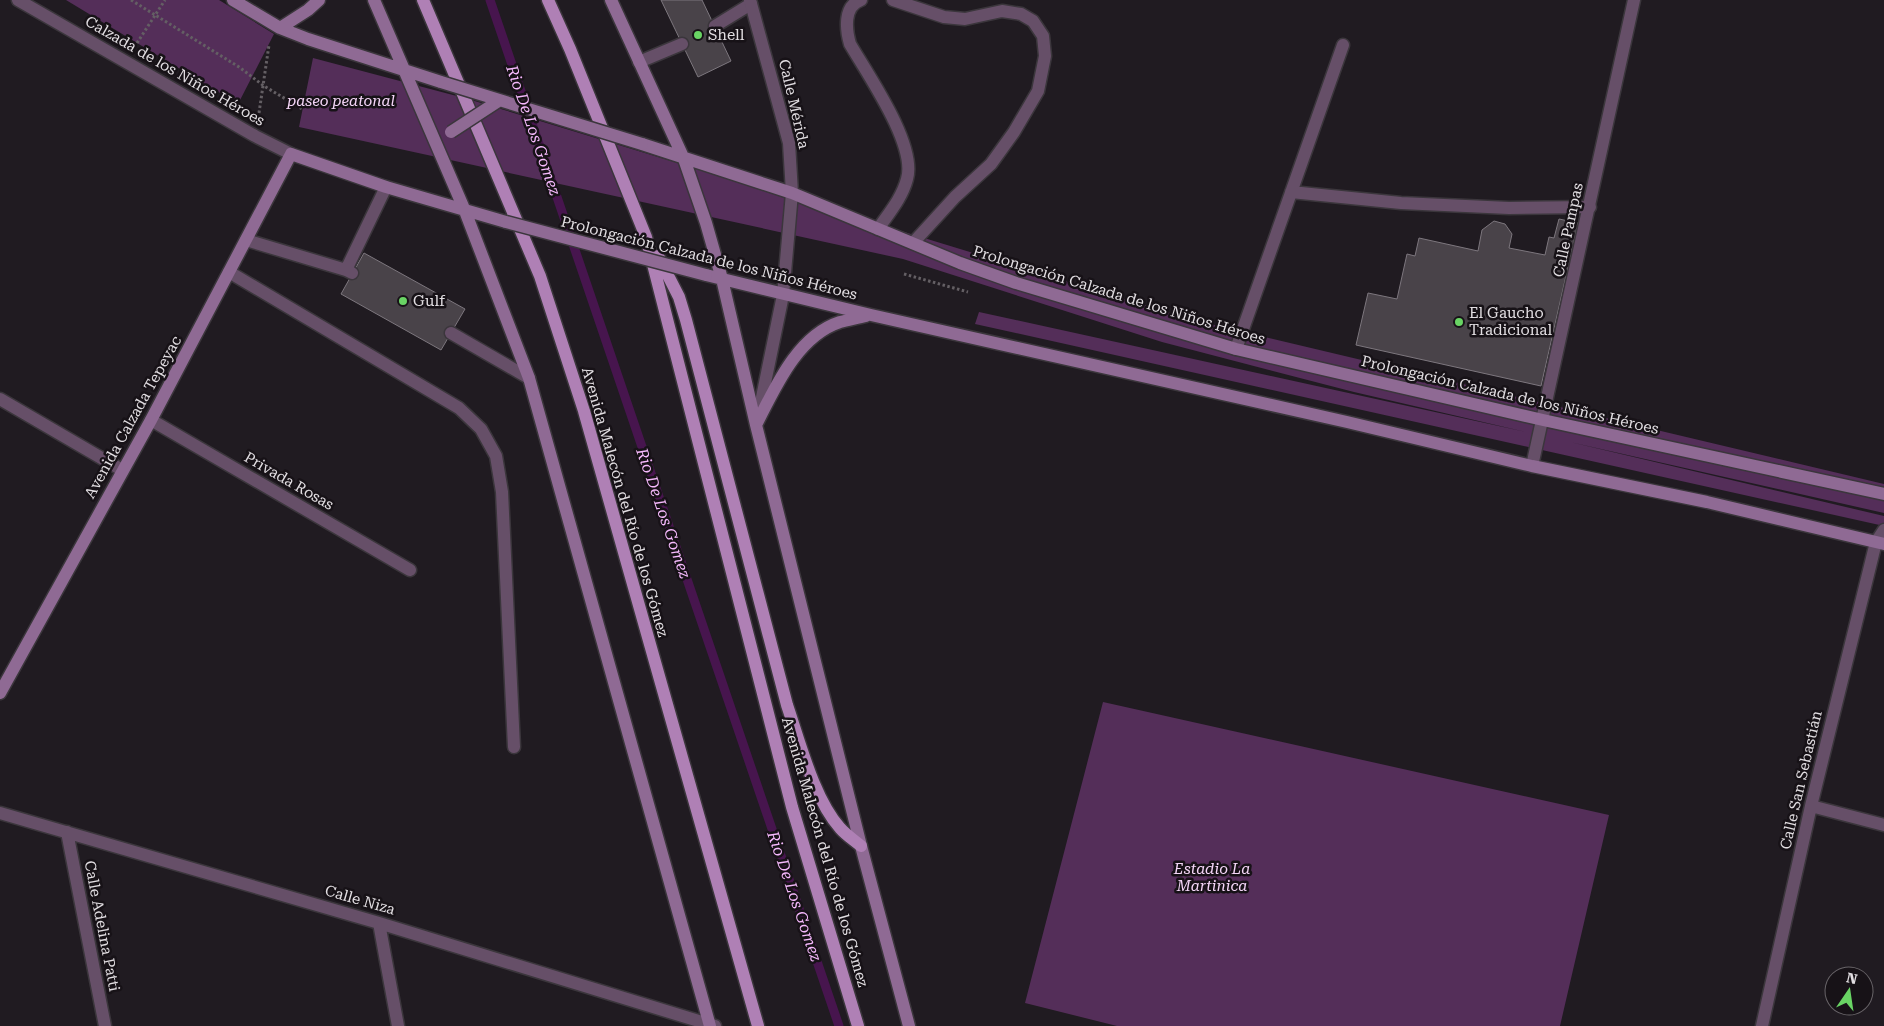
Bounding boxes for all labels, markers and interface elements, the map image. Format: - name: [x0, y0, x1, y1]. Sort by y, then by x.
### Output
- street label: Calzada de los Niños Héroes: [82, 12, 268, 130]
- place label: Shell: [708, 26, 745, 44]
- marker: Shell: [692, 29, 704, 41]
- street label: Calle Mérida: [775, 58, 813, 150]
- water label: Rio De Los Gomez: [502, 62, 565, 198]
- park label: paseo peatonal: [286, 92, 396, 110]
- street label: Calle Pampas: [1549, 181, 1587, 279]
- street label: Prolongación Calzada de los Niños Héroes: [559, 212, 859, 304]
- street label: Prolongación Calzada de los Niños Héroes: [971, 242, 1267, 348]
- place label: Gulf: [413, 292, 446, 310]
- marker: Gulf: [397, 295, 409, 307]
- place label: El Gaucho Tradicional: [1469, 304, 1552, 339]
- marker: El Gaucho Tradicional: [1453, 316, 1465, 328]
- street label: Avenida Calzada Tepeyac: [81, 333, 185, 501]
- street label: Prolongación Calzada de los Niños Héroes: [1359, 352, 1661, 438]
- street label: Avenida Malecón del Río de los Gómez: [578, 365, 672, 639]
- water label: Rio De Los Gomez: [632, 445, 695, 581]
- street label: Privada Rosas: [241, 448, 337, 514]
- street label: Calle San Sebastián: [1776, 709, 1826, 851]
- street label: Avenida Malecón del Río de los Gómez: [778, 715, 872, 989]
- water label: Rio De Los Gomez: [763, 828, 826, 964]
- street label: Calle Adelina Patti: [81, 859, 124, 993]
- park label: Estadio La Martinica: [1173, 860, 1250, 895]
- street label: Calle Niza: [323, 881, 397, 919]
- north arrow: [1824, 966, 1874, 1016]
- text: N: [1845, 969, 1859, 987]

